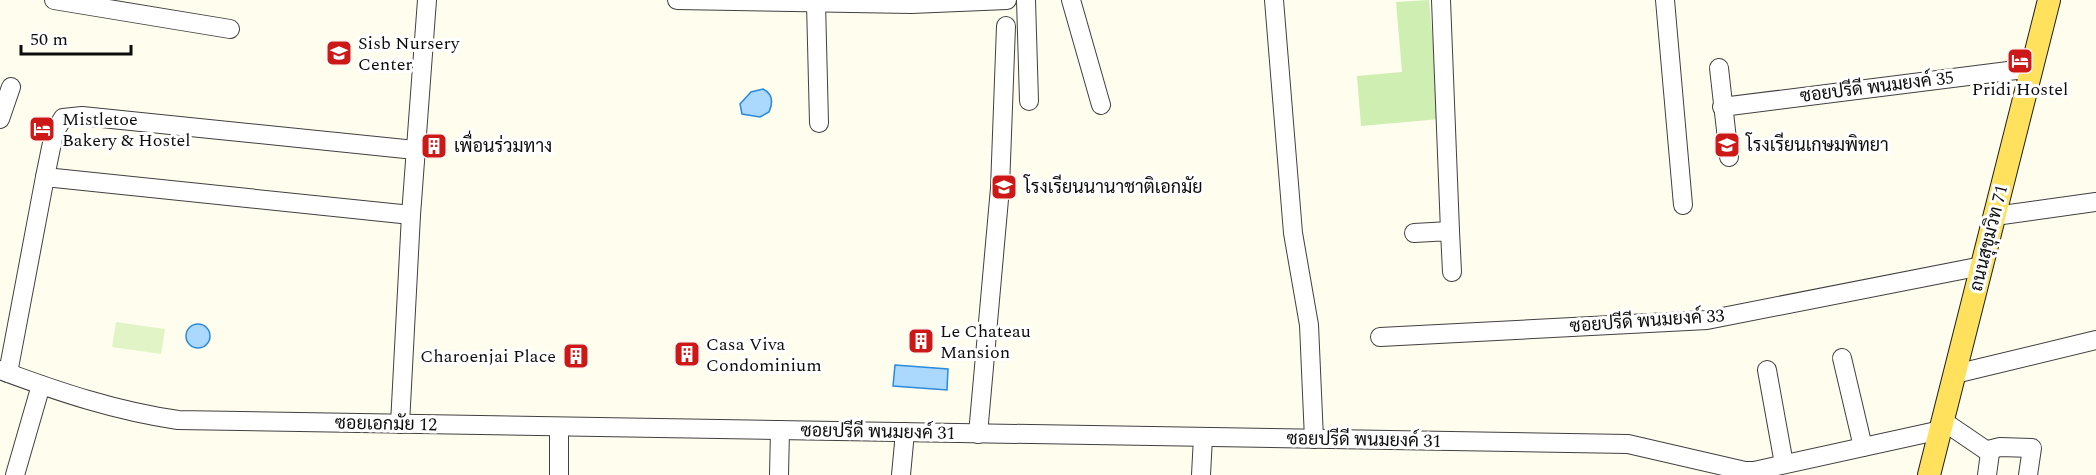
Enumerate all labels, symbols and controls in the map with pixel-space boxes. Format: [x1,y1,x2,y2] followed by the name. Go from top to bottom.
[21,18,130,56] scale bar
[30,26,68,53] text: 50 m
[358,30,461,78] place label: Sisb Nursery Center
[324,38,354,68] school or university icon: Sisb Nursery Center
[2005,46,2035,76] hotel icon: Pridi Hostel
[1798,64,1956,110] street label: ซอยปรีดี พนมยงค์ 35
[1972,76,2068,103] place label: Pridi Hostel
[62,106,191,154] place label: Mistletoe Bakery & Hostel
[27,114,57,144] hotel icon: Mistletoe Bakery & Hostel
[454,130,552,160] place label: เพื่อนร่วมทาง
[1712,130,1742,160] school or university icon: โรงเรียนเกษมพิทยา
[419,131,449,161] building icon: เพื่อนร่วมทาง
[1745,132,1889,159] place label: โรงเรียนเกษมพิทยา
[989,172,1019,202] school or university icon: โรงเรียนนานาชาติเอกมัย
[1023,174,1203,201] place label: โรงเรียนนานาชาติเอกมัย
[1963,182,2015,294] street label: ถนนสุขุมวิท 71
[1569,302,1725,340] street label: ซอยปรีดี พนมยงค์ 33
[940,318,1031,366] place label: Le Chateau Mansion
[906,326,936,356] building icon: Le Chateau Mansion
[706,331,822,379] place label: Casa Viva Condominium
[672,339,702,369] building icon: Casa Viva Condominium
[561,341,591,371] building icon: Charoenjai Place
[420,343,556,370] place label: Charoenjai Place
[335,410,437,438] street label: ซอยเอกมัย 12
[800,417,956,447] street label: ซอยปรีดี พนมยงค์ 31
[1286,425,1442,455] street label: ซอยปรีดี พนมยงค์ 31

